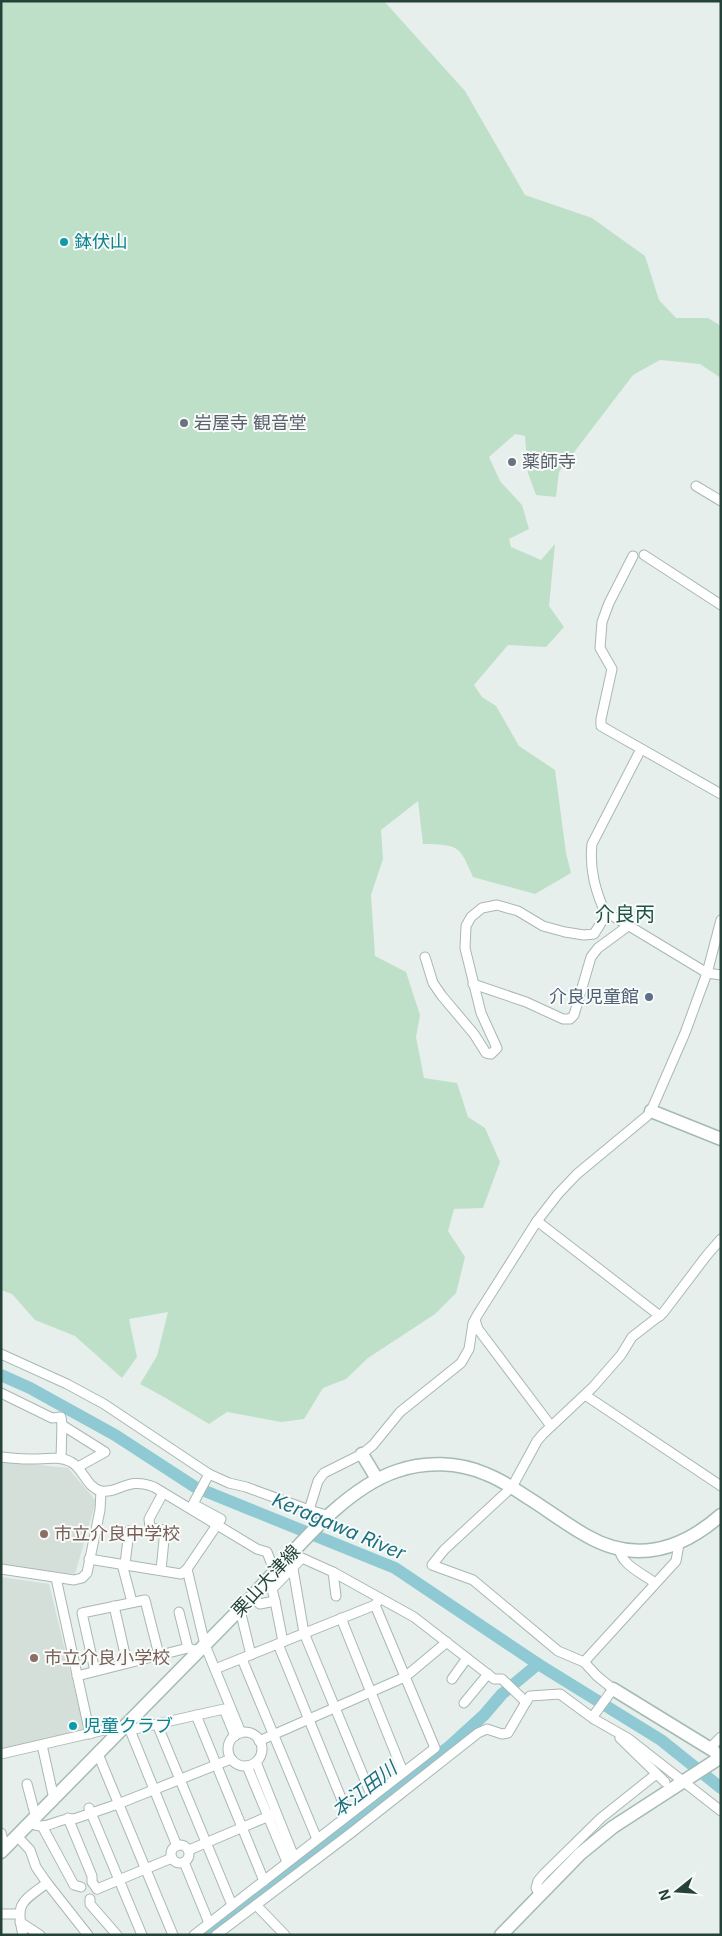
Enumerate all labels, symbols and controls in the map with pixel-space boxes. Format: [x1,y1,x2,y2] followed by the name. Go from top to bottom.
[74,231,128,252] place label: 鉢伏山
[58,236,70,248] marker: 鉢伏山
[194,412,307,433] place label: 岩屋寺 観音堂
[178,417,190,429] marker: 岩屋寺 観音堂
[522,451,576,472] place label: 薬師寺
[506,456,518,468] marker: 薬師寺
[595,902,655,926] district label: 介良丙
[549,986,639,1007] place label: 介良児童館
[643,991,655,1003] marker: 介良児童館
[269,1488,410,1565] water label: Keragawa River
[54,1523,180,1544] place label: 市立介良中学校
[38,1528,50,1540] marker: 市立介良中学校
[227,1541,304,1621] street label: 栗山大津線
[44,1647,170,1668] place label: 市立介良小学校
[28,1652,40,1664] marker: 市立介良小学校
[83,1715,173,1736] place label: 児童クラブ
[67,1720,79,1732] marker: 児童クラブ
[327,1756,403,1822] water label: 本江田川
[652,1866,702,1916] north arrow
[654,1887,674,1903] text: N

